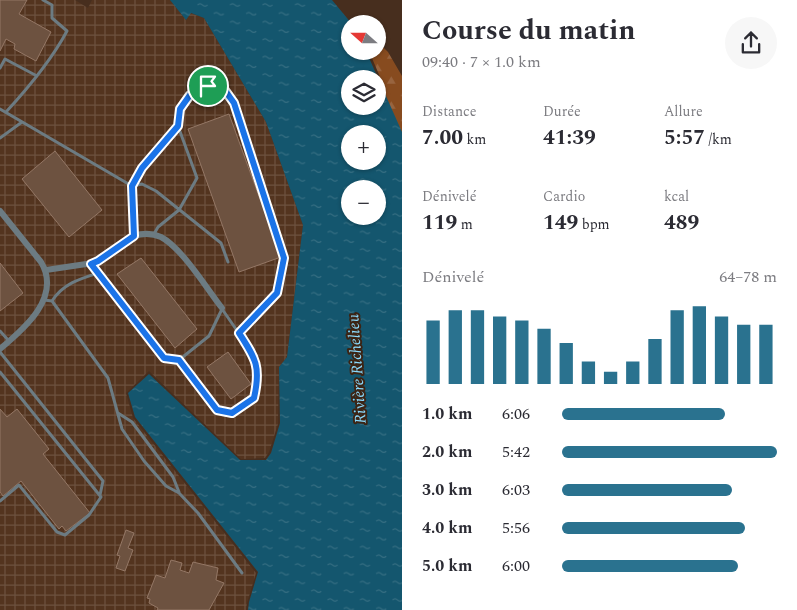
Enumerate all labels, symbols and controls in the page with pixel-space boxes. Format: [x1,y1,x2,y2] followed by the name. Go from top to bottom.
[422,9,636,52] text: Course du matin
[341,15,386,60] north arrow
[341,15,386,225] map controls
[725,17,777,69] button: share
[422,50,541,74] text: 09:40 · 7 × 1.0 km
[187,65,229,107] pin
[341,70,386,115] button: layers
[194,72,222,100] icon: arrive
[422,101,477,122] text: Distance
[543,101,581,122] text: Durée
[664,101,703,122] text: Allure
[422,122,463,154] text: 7.00
[543,122,596,154] text: 41:39
[664,122,705,154] text: 5:57
[341,125,386,170] button: +
[463,129,486,150] text: km
[705,129,732,150] text: /km
[341,180,386,225] button: −
[422,186,476,207] text: Dénivelé
[543,186,585,207] text: Cardio
[664,186,689,207] text: kcal
[422,207,457,239] text: 119
[543,207,578,239] text: 149
[664,207,699,239] text: 489
[457,214,473,235] text: m
[578,214,610,235] text: bpm
[422,265,484,289] text: Dénivelé
[719,265,777,289] text: 64–78 m
[341,313,373,425] water label: Rivière Richelieu
[422,402,472,426] text: 1.0 km
[502,402,530,426] text: 6:06
[422,440,472,464] text: 2.0 km
[502,440,530,464] text: 5:42
[422,478,472,502] text: 3.0 km
[502,478,530,502] text: 6:03
[422,516,472,540] text: 4.0 km
[502,516,530,540] text: 5:56
[422,554,472,578] text: 5.0 km
[502,554,530,578] text: 6:00

